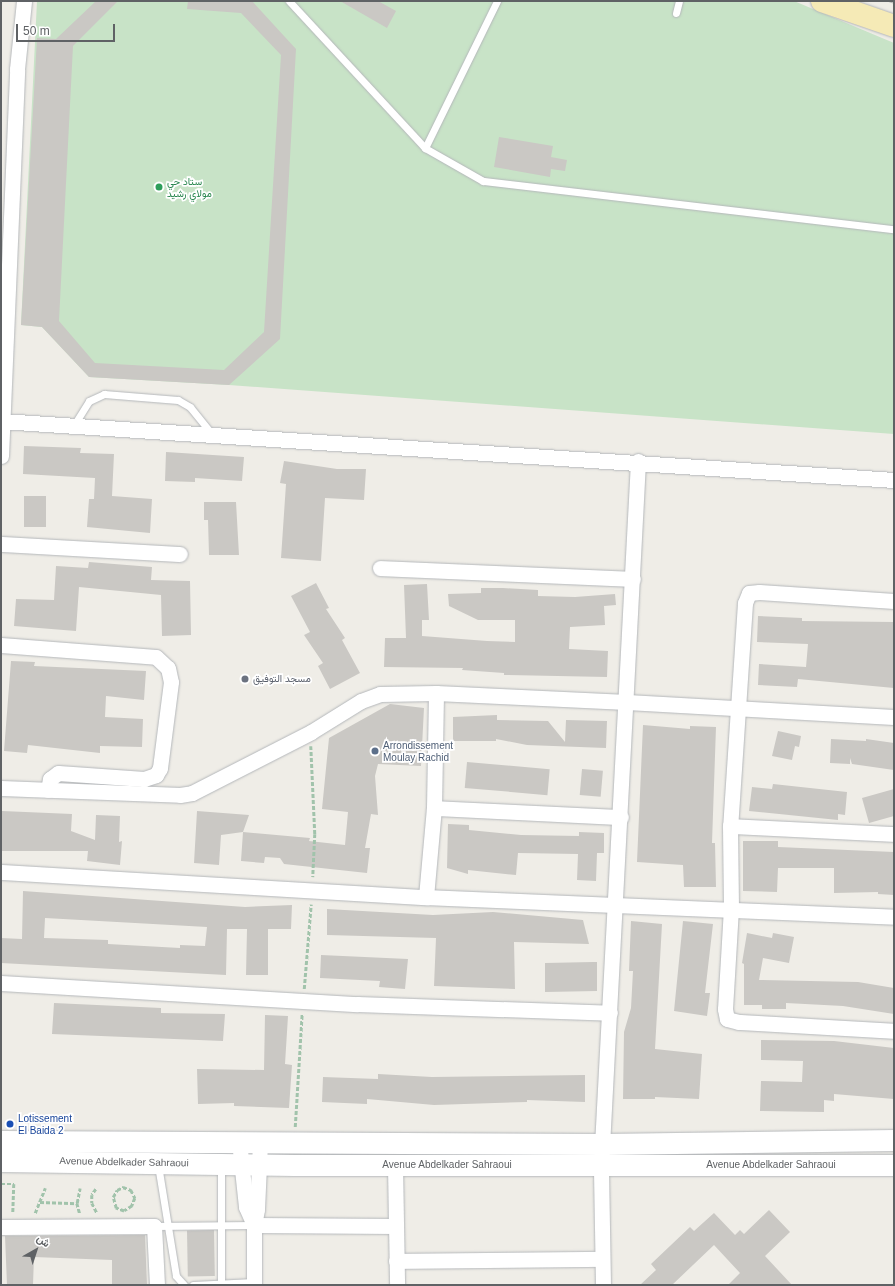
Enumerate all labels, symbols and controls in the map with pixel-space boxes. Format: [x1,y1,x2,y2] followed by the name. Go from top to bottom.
[18,16,117,42] scale bar
[23,24,50,38] text: 50 m
[167,175,212,198] place label: ستاد حي مولاي رشيد
[154,182,164,192] marker: ستاد حي مولاي رشيد
[253,673,311,685] place label: مسجد التوفيق
[240,674,250,684] marker: مسجد التوفيق
[383,739,453,762] place label: Arrondissement Moulay Rachid
[370,746,380,756] marker: Arrondissement Moulay Rachid
[18,1112,72,1136] place label: Lotissement El Baida 2
[5,1119,15,1129] marker: Lotissement El Baida 2
[59,1155,189,1169] street label: Avenue Abdelkader Sahraoui
[382,1159,512,1171] street label: Avenue Abdelkader Sahraoui
[706,1159,836,1171] street label: Avenue Abdelkader Sahraoui
[16,1230,56,1270] north arrow
[35,1232,52,1249] text: ش

